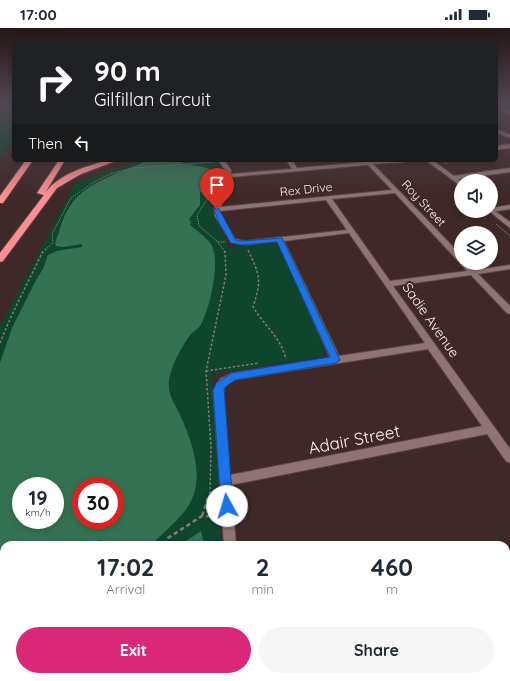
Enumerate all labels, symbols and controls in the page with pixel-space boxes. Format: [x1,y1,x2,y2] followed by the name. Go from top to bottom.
[20,5,57,24] text: 17:00
[94,53,161,88] text: 90 m
[28,56,80,108] icon: right
[94,88,211,111] text: Gilfillan Circuit
[71,132,93,154] icon: left
[28,134,63,153] text: Then
[200,168,234,209] pin
[206,174,228,196] icon: arrive
[454,174,498,270] map controls
[454,174,498,218] button: sound
[399,177,449,229] street label: Roy Street
[279,179,333,199] street label: Rex Drive
[454,226,498,270] button: layers
[399,279,463,361] street label: Sadie Avenue
[306,420,402,458] street label: Adair Street
[72,477,124,529] speed limit sign: 30
[28,485,48,510] text: 19
[206,485,248,527] position arrow
[25,506,51,519] text: km/h
[97,552,155,582] text: 17:02
[256,552,270,582] text: 2
[371,552,413,582] text: 460
[106,581,145,597] text: Arrival
[252,581,274,597] text: min
[386,581,398,597] text: m
[16,627,251,673] button: Exit
[259,627,494,673] button: Share

